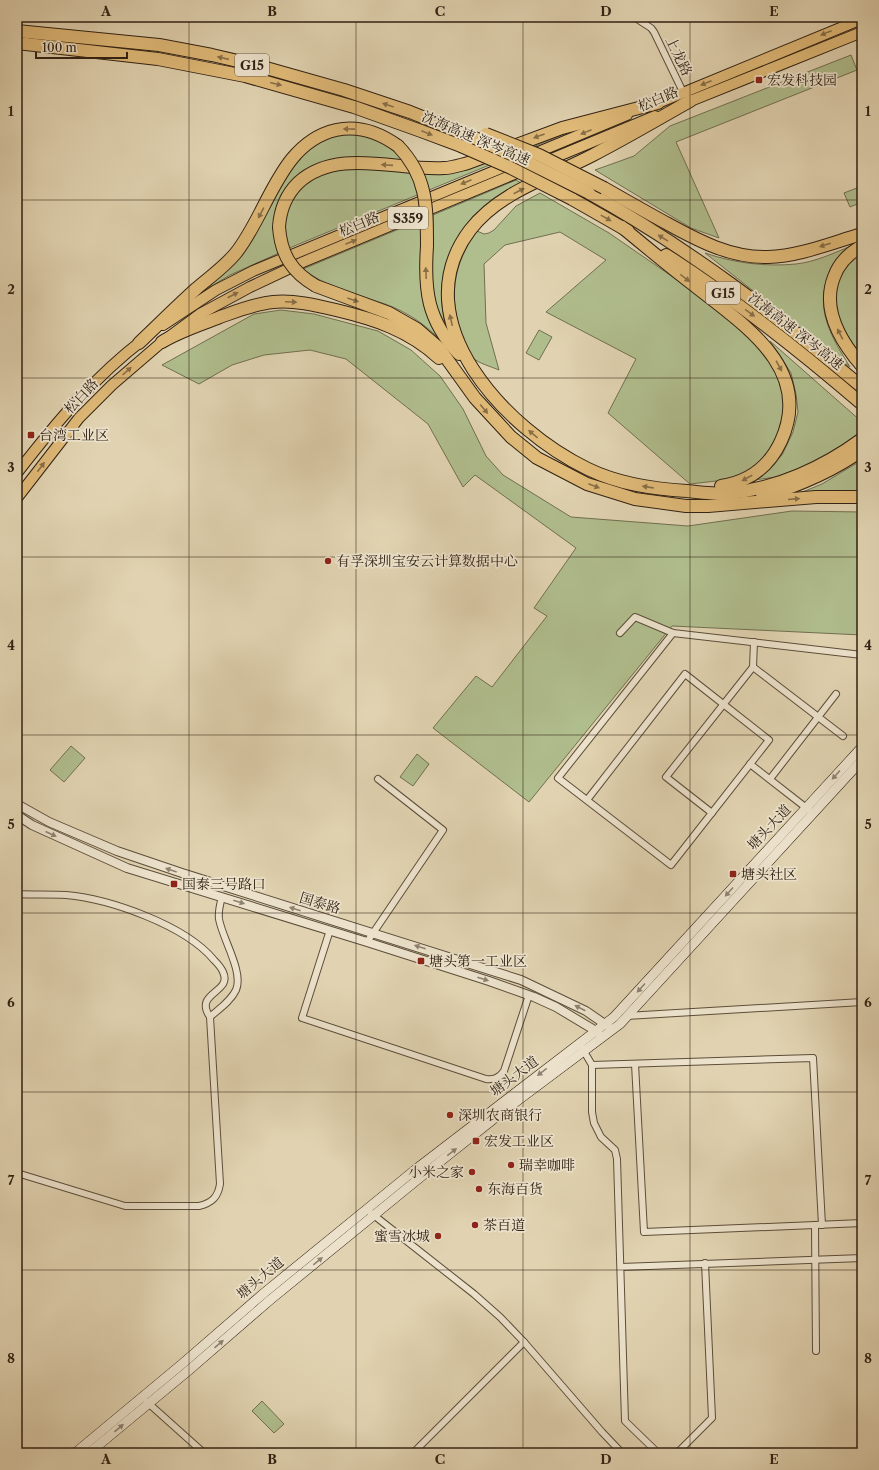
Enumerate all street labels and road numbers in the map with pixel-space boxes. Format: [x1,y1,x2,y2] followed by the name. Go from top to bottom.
[662,33,696,79] street label: 上龙路
[235,54,269,76] road number: G15
[635,83,681,115] street label: 松白路
[419,107,533,169] street label: 沈海高速 深岑高速
[388,207,428,229] road number: S359
[336,208,382,240] street label: 松白路
[706,282,740,304] road number: G15
[745,288,847,374] street label: 沈海高速 深岑高速
[60,375,102,417] street label: 松白路
[743,800,795,854] street label: 塘头大道
[297,888,343,918] street label: 国泰路
[486,1052,542,1100] street label: 塘头大道
[233,1253,287,1303] street label: 塘头大道

